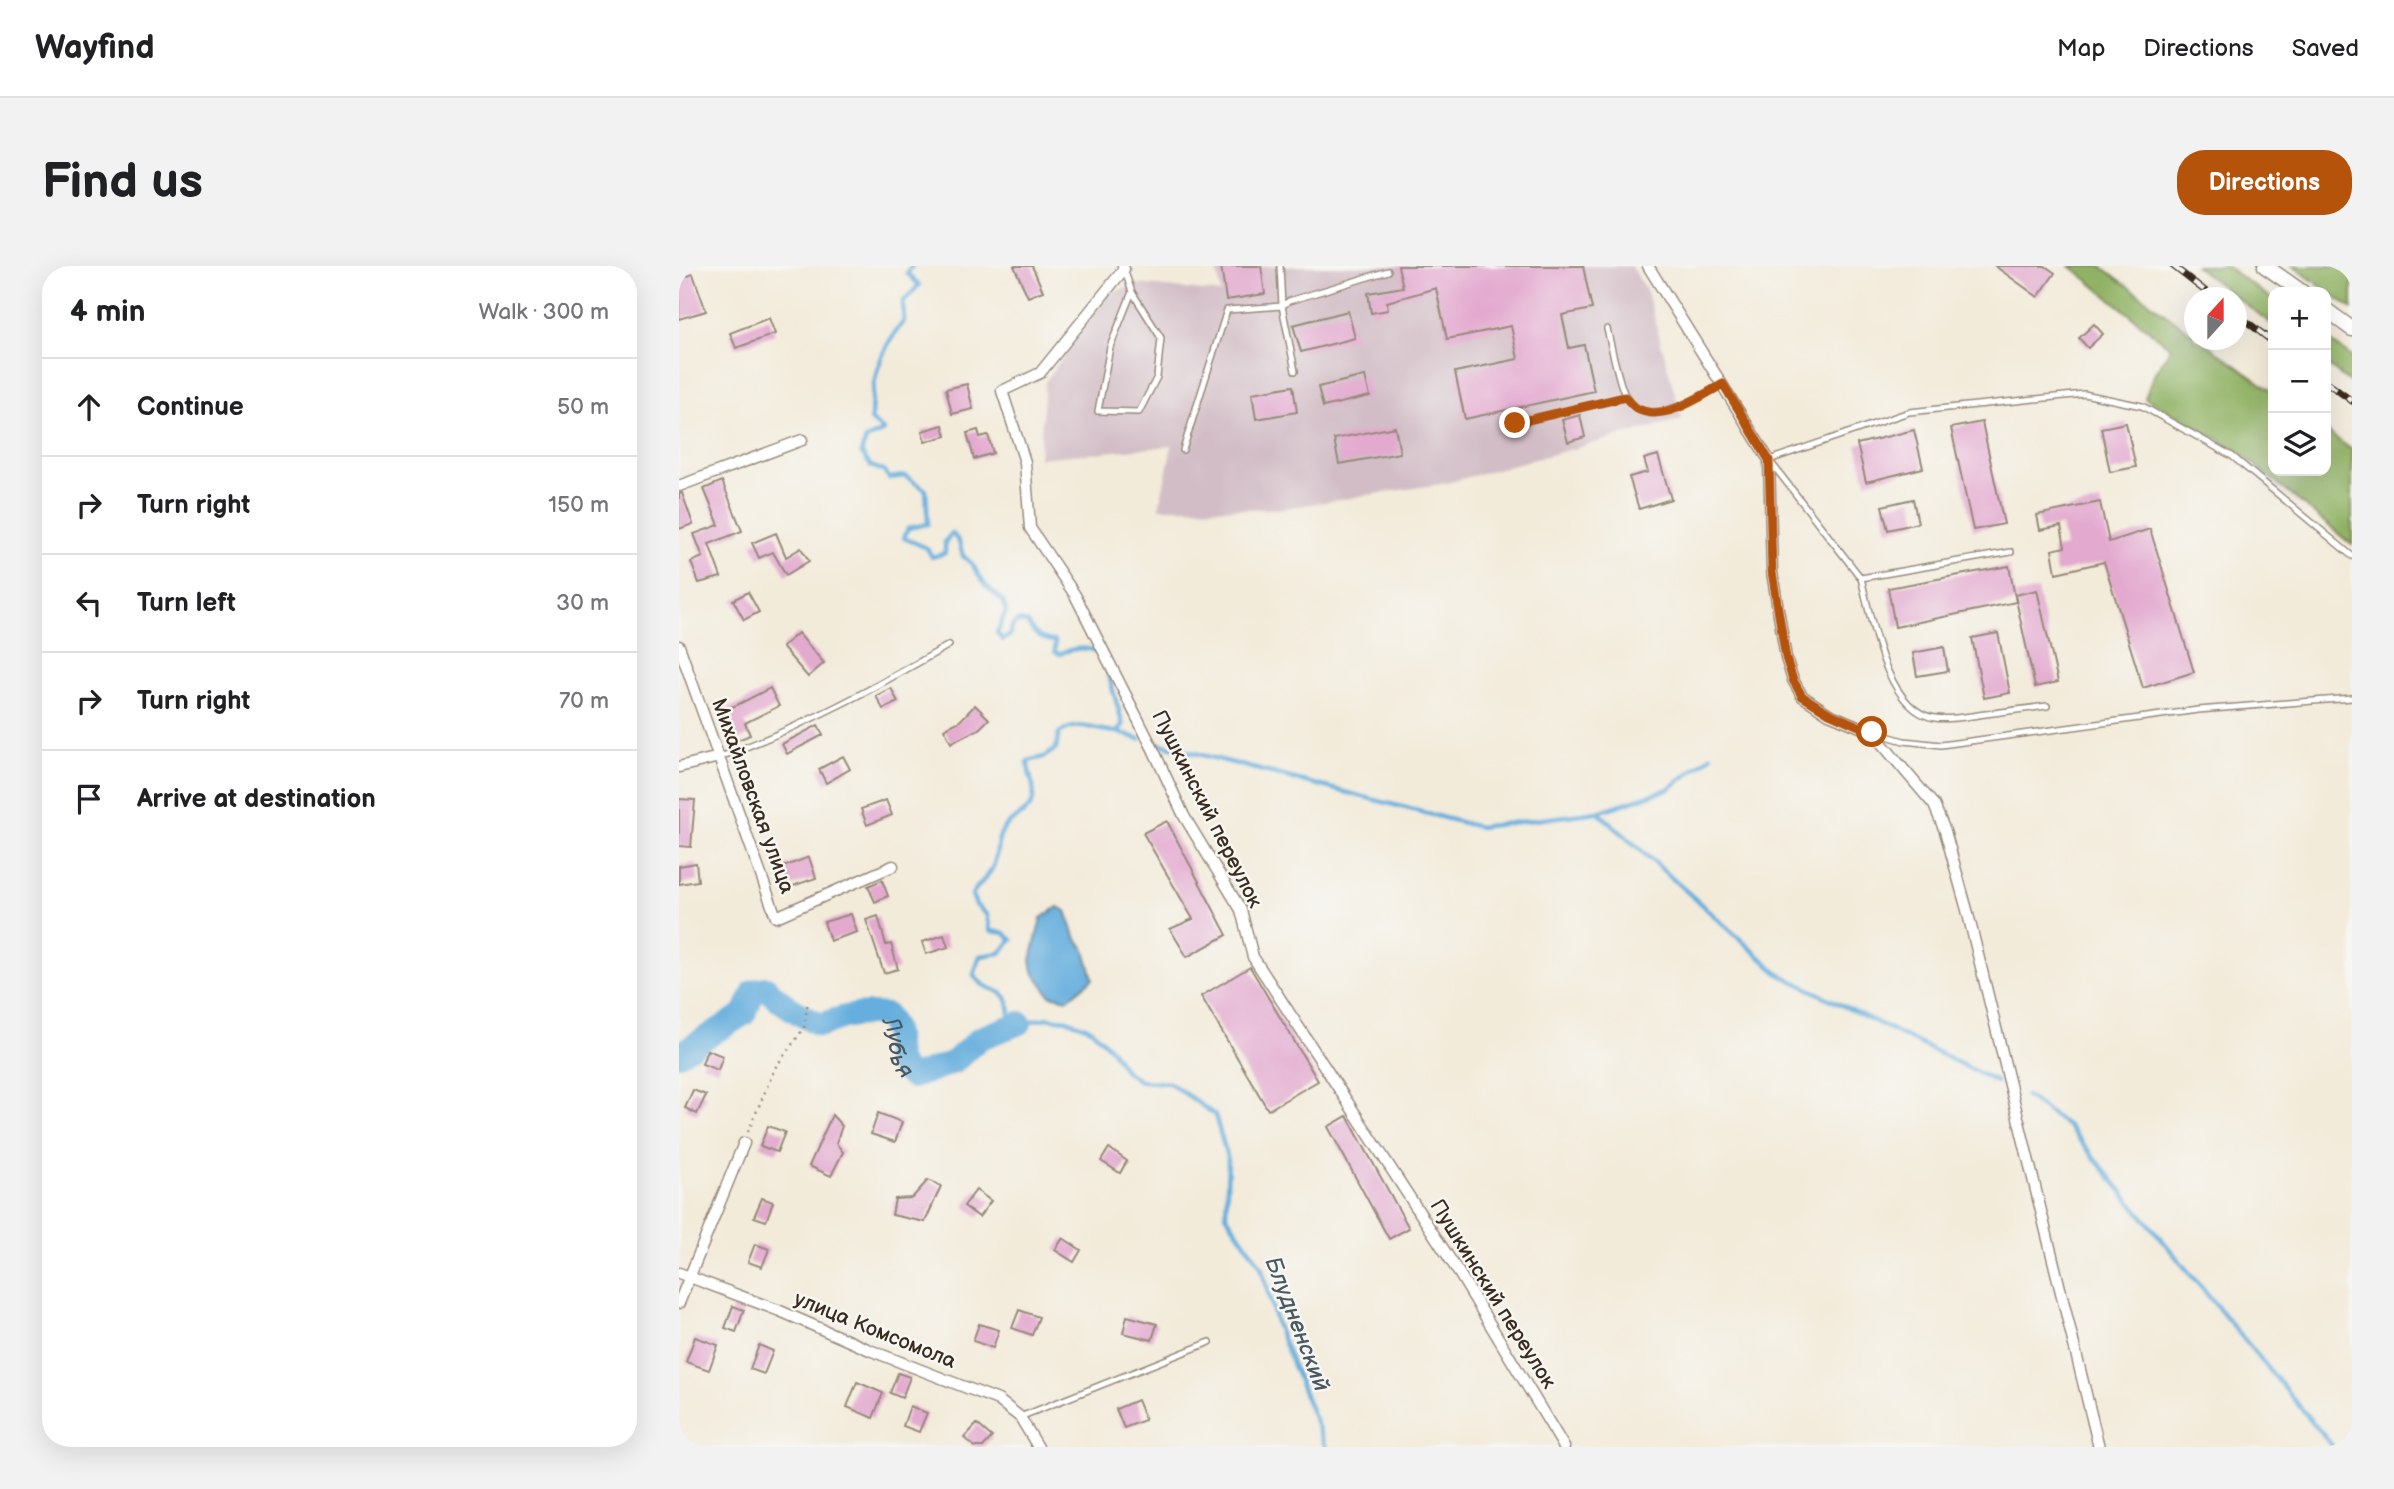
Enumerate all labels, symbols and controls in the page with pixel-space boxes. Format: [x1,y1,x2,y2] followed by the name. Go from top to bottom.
[35,28,154,68] text: Wayfind
[2057,34,2105,63] text: Map
[2143,34,2254,63] text: Directions
[2292,34,2359,63] text: Saved
[2177,150,2352,215] button: Directions
[42,153,203,212] text: Find us
[2184,287,2247,350] north arrow
[2268,287,2331,476] map controls
[2268,287,2331,350] button: +
[70,294,145,330] text: 4 min
[478,298,609,326] text: Walk · 300 m
[2268,350,2331,413] button: −
[70,388,108,426] icon: ahead
[137,392,244,423] text: Continue
[557,393,609,421] text: 50 m
[1499,407,1530,438] route end
[2268,413,2331,476] button: layers
[70,486,108,524] icon: right
[137,490,250,521] text: Turn right
[548,491,609,519] text: 150 m
[70,584,108,622] icon: left
[137,588,236,619] text: Turn left
[556,589,609,617] text: 30 m
[70,682,108,720] icon: right
[137,686,250,717] text: Turn right
[559,687,609,715] text: 70 m
[706,695,800,898] street label: Михайловская улица
[1146,706,1268,912] street label: Пушкинский переулок
[1856,716,1887,747] route start
[70,780,108,818] icon: arrive
[137,784,376,815] text: Arrive at destination
[875,1010,919,1085] water label: Лубья
[1425,1195,1561,1393] street label: Пушкинский переулок
[1258,1253,1336,1395] water label: Блудненский
[790,1286,960,1374] street label: улица Комсомола

